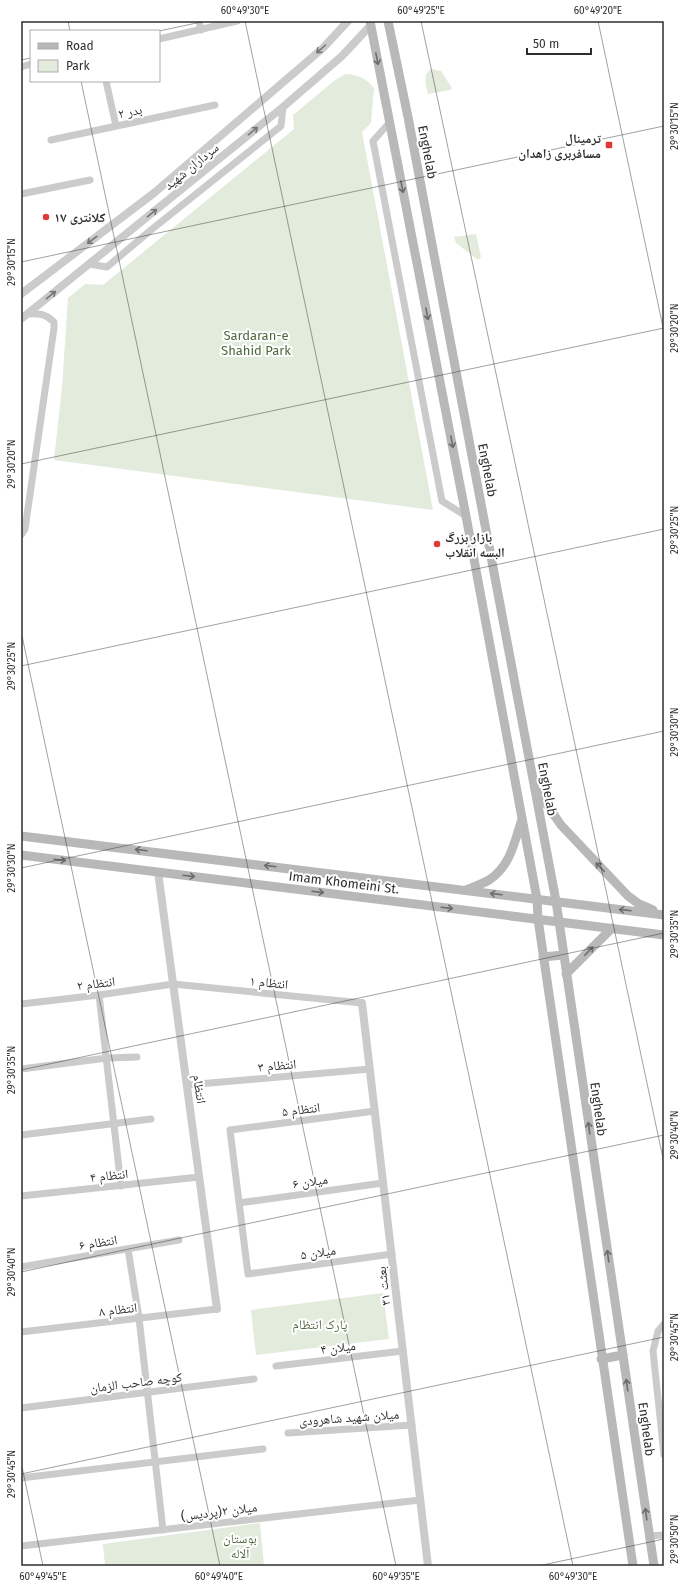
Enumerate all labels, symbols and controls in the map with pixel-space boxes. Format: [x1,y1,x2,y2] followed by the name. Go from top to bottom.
[221,5,269,17] text: 60°49'30"E
[397,5,445,17] text: 60°49'25"E
[574,5,622,17] text: 60°49'20"E
[30,30,160,82] legend
[527,30,591,56] scale bar
[533,37,559,51] text: 50 m
[66,39,94,53] text: Road
[316,45,326,54] one-way arrow
[374,52,382,65] one-way arrow
[66,59,90,73] text: Park
[117,102,144,122] street label: بدر ۲
[669,102,681,150] text: 29°30'15"N
[415,124,440,180] street label: Enghelab
[248,127,259,135] one-way arrow
[518,131,602,161] place label: ترمینال مسافربری زاهدان
[161,140,222,194] street label: سرداران شهید
[604,140,614,150] marker: ترمینال مسافربری زاهدان
[399,180,407,193] one-way arrow
[147,208,158,217] one-way arrow
[54,210,106,225] place label: کلانتری ۱۷
[41,212,51,222] marker: کلانتری ۱۷
[87,236,98,244] one-way arrow
[6,238,18,286] text: 29°30'15"N
[46,290,57,299] one-way arrow
[669,303,681,353] text: 29°30'20"N
[423,308,431,321] one-way arrow
[221,328,291,358] park label: Sardaran-e Shahid Park
[448,435,456,448] one-way arrow
[6,439,18,489] text: 29°30'20"N
[475,442,500,498] street label: Enghelab
[669,506,681,554] text: 29°30'25"N
[445,530,505,560] place label: بازار بزرگ البسه انقلاب
[432,539,442,549] marker: بازار بزرگ البسه انقلاب
[6,642,18,690] text: 29°30'25"N
[669,707,681,757] text: 29°30'30"N
[535,761,560,817] street label: Enghelab
[6,843,18,893] text: 29°30'30"N
[135,847,148,854] one-way arrow
[53,856,66,864] one-way arrow
[264,862,277,870] one-way arrow
[595,862,605,872] one-way arrow
[288,868,400,897] street label: Imam Khomeini St.
[182,872,195,879] one-way arrow
[311,888,324,896] one-way arrow
[490,890,503,898] one-way arrow
[440,904,453,912] one-way arrow
[619,906,632,914] one-way arrow
[669,910,681,958] text: 29°30'35"N
[584,946,594,956] one-way arrow
[249,973,289,993] street label: انتظام ۱
[76,974,116,994] street label: انتظام ۲
[6,1046,18,1094] text: 29°30'35"N
[257,1056,297,1076] street label: انتظام ۳
[189,1074,209,1105] street label: انتظام
[587,1081,610,1137] street label: Enghelab
[281,1100,321,1120] street label: انتظام ۵
[669,1110,681,1160] text: 29°30'40"N
[585,1122,593,1135] one-way arrow
[89,1166,129,1186] street label: انتظام ۴
[291,1172,329,1192] street label: میلان ۶
[78,1232,118,1254] street label: انتظام ۶
[299,1243,337,1263] street label: میلان ۵
[6,1247,18,1297] text: 29°30'40"N
[604,1250,612,1263] one-way arrow
[374,1265,394,1306] street label: بعثت ۳۱
[98,1300,138,1320] street label: انتظام ۸
[669,1313,681,1361] text: 29°30'45"N
[293,1317,348,1333] park label: پارک انتظام
[320,1338,357,1358] street label: میلان ۴
[89,1369,184,1397] street label: کوچه صاحب الزمان
[623,1379,631,1392] one-way arrow
[635,1401,658,1457] street label: Enghelab
[298,1407,400,1429] street label: میلان شهید شاهرودی
[6,1450,18,1498] text: 29°30'45"N
[180,1499,258,1525] street label: میلان ۲(پردیس)
[642,1507,650,1520] one-way arrow
[669,1514,681,1564] text: 29°30'50"N
[223,1531,257,1561] park label: بوستان آلاله
[19,1571,67,1583] text: 60°49'45"E
[195,1571,243,1583] text: 60°49'40"E
[372,1571,420,1583] text: 60°49'35"E
[549,1571,597,1583] text: 60°49'30"E

